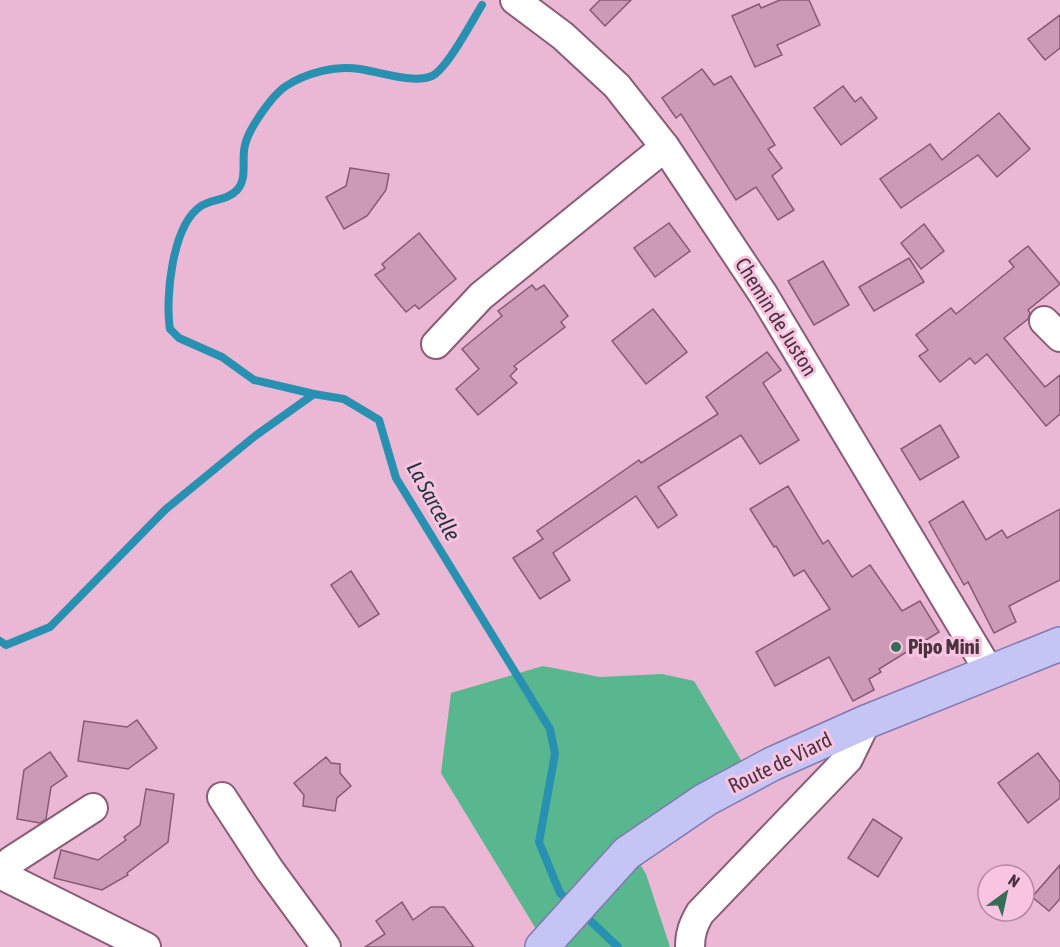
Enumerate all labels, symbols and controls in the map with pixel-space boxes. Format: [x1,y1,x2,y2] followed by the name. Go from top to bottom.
[731,253,823,380] street label: Chemin de Juston
[402,457,466,545] water label: La Sarcelle
[908,634,980,658] place label: Pipo Mini
[889,640,903,654] marker: Pipo Mini
[724,727,835,797] street label: Route de Viard
[976,863,1036,923] north arrow
[1005,870,1023,891] text: N

